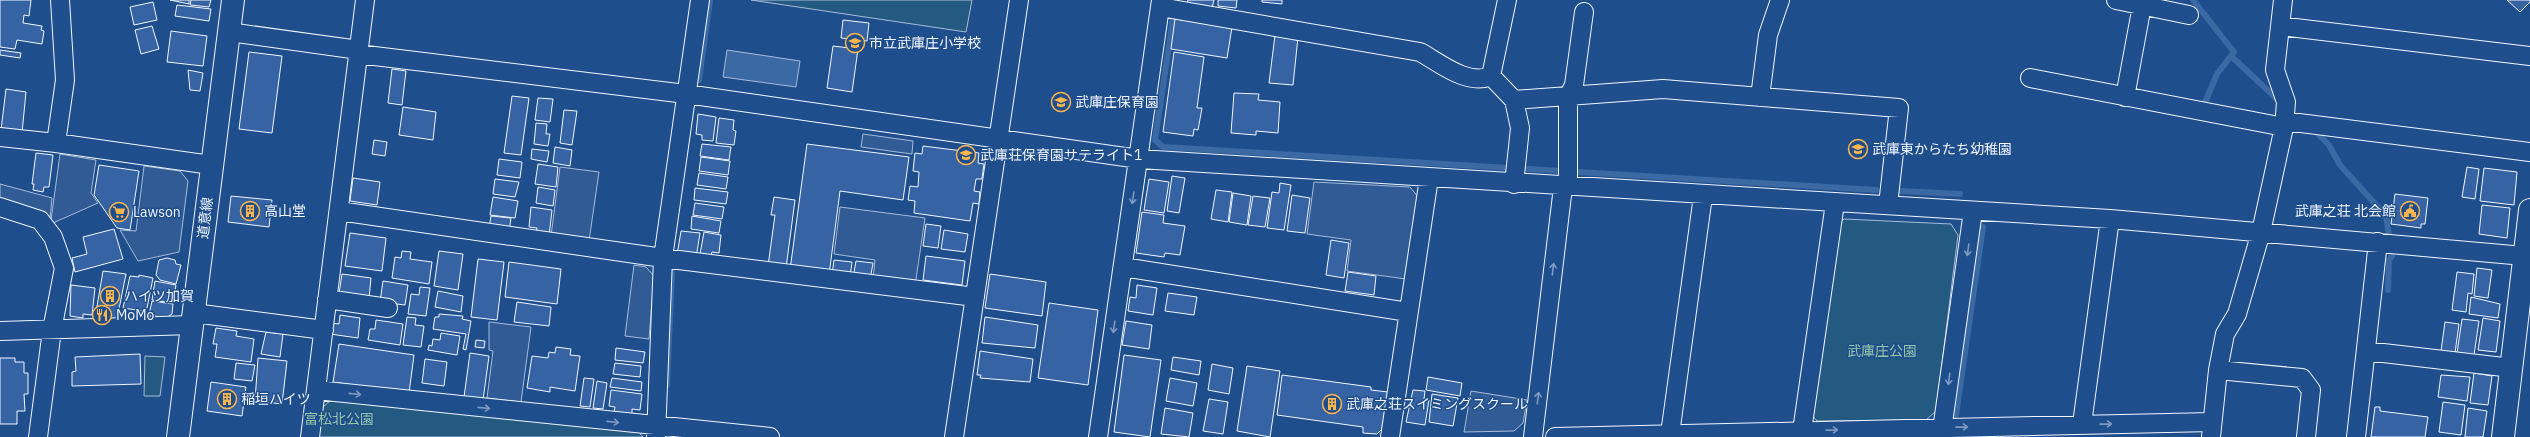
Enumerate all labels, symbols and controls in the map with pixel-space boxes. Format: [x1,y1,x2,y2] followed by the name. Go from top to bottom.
[844,32,866,54] school or university icon: 市立武庫庄小学校
[869,34,981,52] place label: 市立武庫庄小学校
[1050,91,1072,113] school or university icon: 武庫庄保育園
[1075,93,1159,111] place label: 武庫庄保育園
[1847,138,1869,160] school or university icon: 武庫東からたち幼稚園
[1872,140,2012,158] place label: 武庫東からたち幼稚園
[955,144,977,166] school or university icon: 武庫荘保育園サテライト1
[980,146,1142,164] place label: 武庫荘保育園サテライト1
[1129,191,1137,204] one-way arrow
[194,196,216,240] street label: 道意線
[239,200,261,222] building icon: 高山堂
[2399,200,2421,222] public building icon: 武庫之荘 北会館
[108,201,130,223] supermarket icon: Lawson
[264,202,306,220] place label: 高山堂
[2295,202,2396,220] place label: 武庫之荘 北会館
[133,203,181,221] place label: Lawson
[1964,243,1972,256] one-way arrow
[1550,263,1557,276] one-way arrow
[99,285,121,307] building icon: ハイツ加賀
[124,287,194,305] place label: ハイツ加賀
[91,304,113,326] restaurant icon: MoMo
[116,306,155,324] place label: MoMo
[1110,320,1118,333] one-way arrow
[1847,342,1917,360] park label: 武庫庄公園
[1945,372,1953,385] one-way arrow
[216,388,238,410] building icon: 稲垣ハイツ
[241,390,311,408] place label: 稲垣ハイツ
[348,391,361,398] one-way arrow
[1534,392,1542,405] one-way arrow
[1321,393,1343,415] building icon: 武庫之荘スイミングスクール
[1346,395,1528,413] place label: 武庫之荘スイミングスクール
[477,404,490,412] one-way arrow
[304,410,374,428] park label: 富松北公園
[606,418,619,425] one-way arrow
[2099,420,2112,428] one-way arrow
[1955,423,1968,430] one-way arrow
[1825,426,1838,434] one-way arrow

